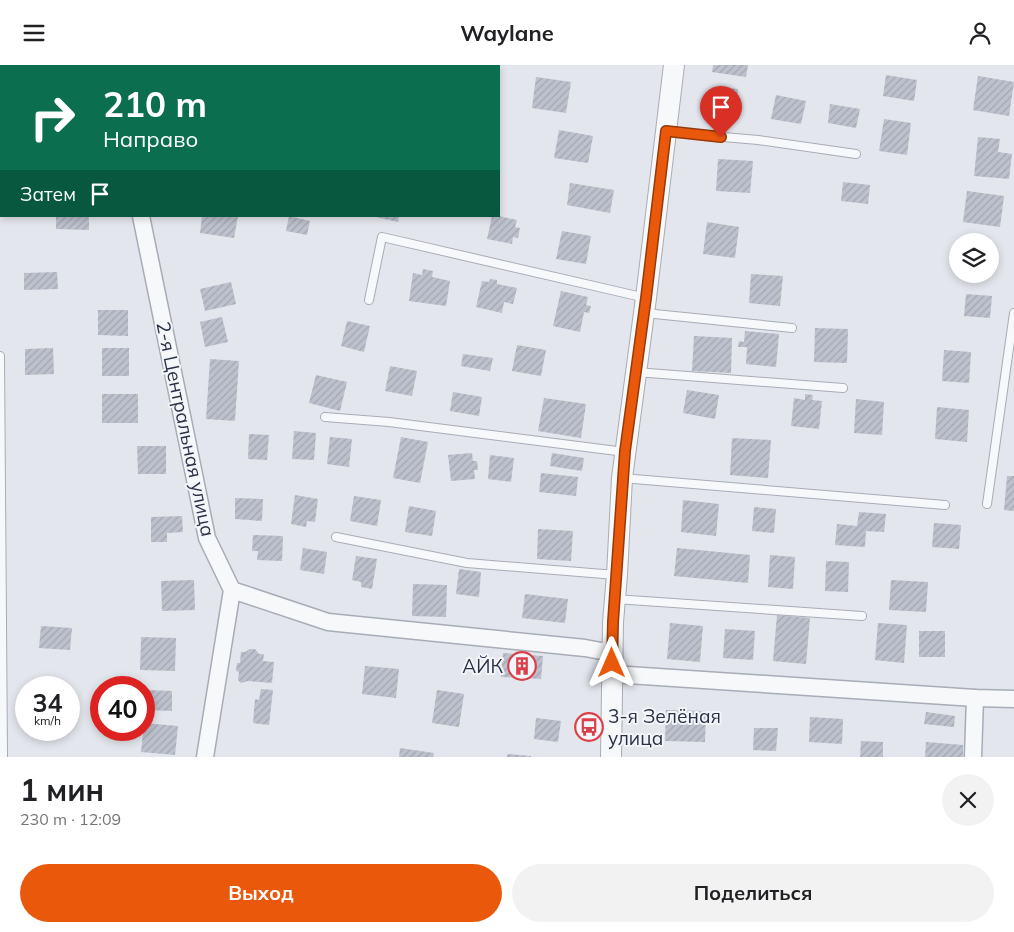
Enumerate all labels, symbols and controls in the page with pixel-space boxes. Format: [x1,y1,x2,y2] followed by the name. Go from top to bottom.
[20,19,48,47] icon: menu
[460,19,554,47] text: Waylane
[966,19,994,47] icon: person
[103,82,207,126] text: 210 m
[20,85,85,150] icon: right
[700,86,742,137] pin
[707,93,735,121] icon: arrive
[103,125,198,153] text: Направо
[86,180,114,208] icon: arrive
[20,182,76,206] text: Затем
[949,233,999,283] map controls
[949,233,999,283] button: layers
[151,319,221,539] street label: 2-я Центральная улица
[585,636,637,688] position arrow
[507,651,537,681] building icon: АЙК
[462,654,504,678] place label: АЙК
[90,676,155,741] speed limit sign: 40
[32,687,63,718] text: 34
[608,704,721,750] place label: 3-я Зелёная улица
[574,712,604,742] bus stop icon: 3-я Зелёная улица
[34,713,61,728] text: km/h
[20,771,104,809] text: 1 мин
[942,774,994,826] button: close
[20,809,121,829] text: 230 m · 12:09
[20,864,502,922] button: Выход
[512,864,994,922] button: Поделиться

